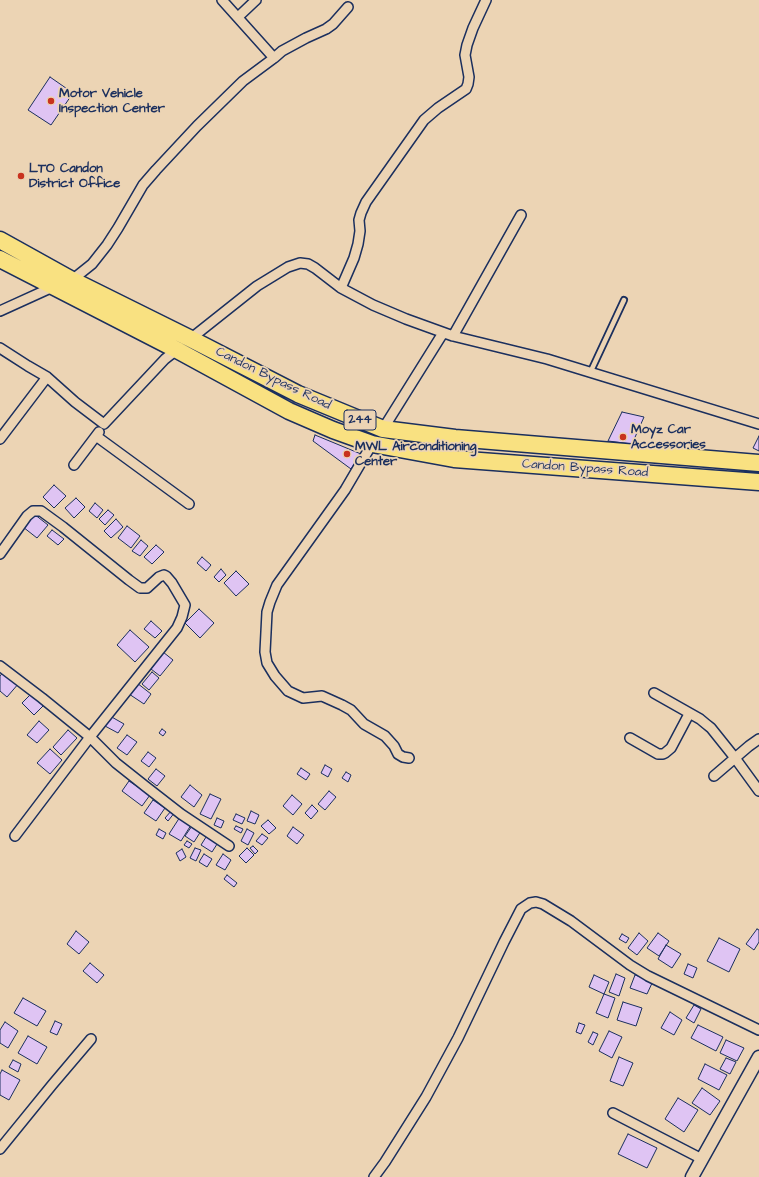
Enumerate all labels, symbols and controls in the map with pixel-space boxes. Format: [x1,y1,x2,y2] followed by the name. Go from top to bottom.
[59,86,165,117] place label: Motor Vehicle Inspection Center
[46,96,56,106] marker: Motor Vehicle Inspection Center
[29,161,120,192] place label: LTO Candon District Office
[16,171,26,181] marker: LTO Candon District Office
[213,344,333,414] street label: Candon Bypass Road
[344,410,376,430] road number: 244
[631,422,706,453] place label: Moyz Car Accessories
[618,432,628,442] marker: Moyz Car Accessories
[355,439,477,470] place label: MWL Airconditioning Center
[342,449,352,459] marker: MWL Airconditioning Center
[521,457,649,481] street label: Candon Bypass Road

